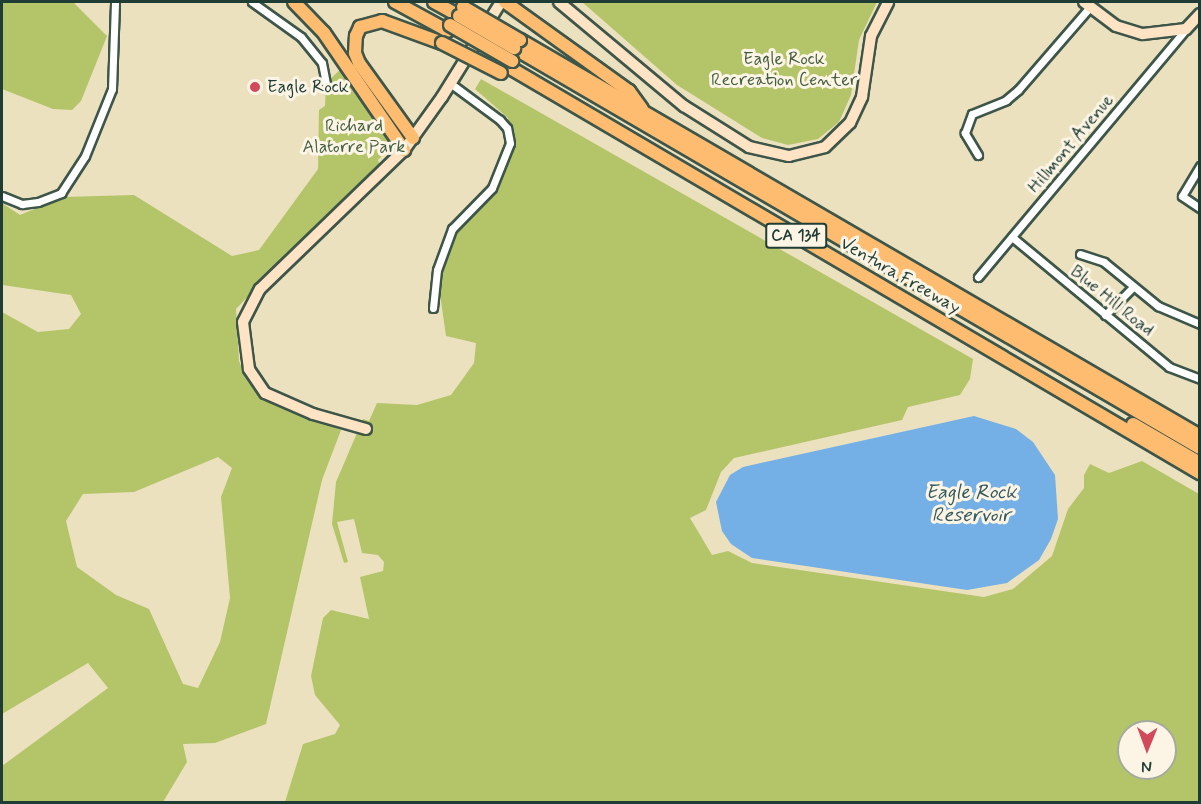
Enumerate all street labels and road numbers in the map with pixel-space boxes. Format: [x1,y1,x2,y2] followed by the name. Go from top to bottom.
[1022,89,1120,199] street label: Hillmont Avenue
[764,223,828,249] road number: CA 134
[836,233,964,319] street label: Ventura Freeway
[1066,261,1158,341] street label: Blue Hill Road

